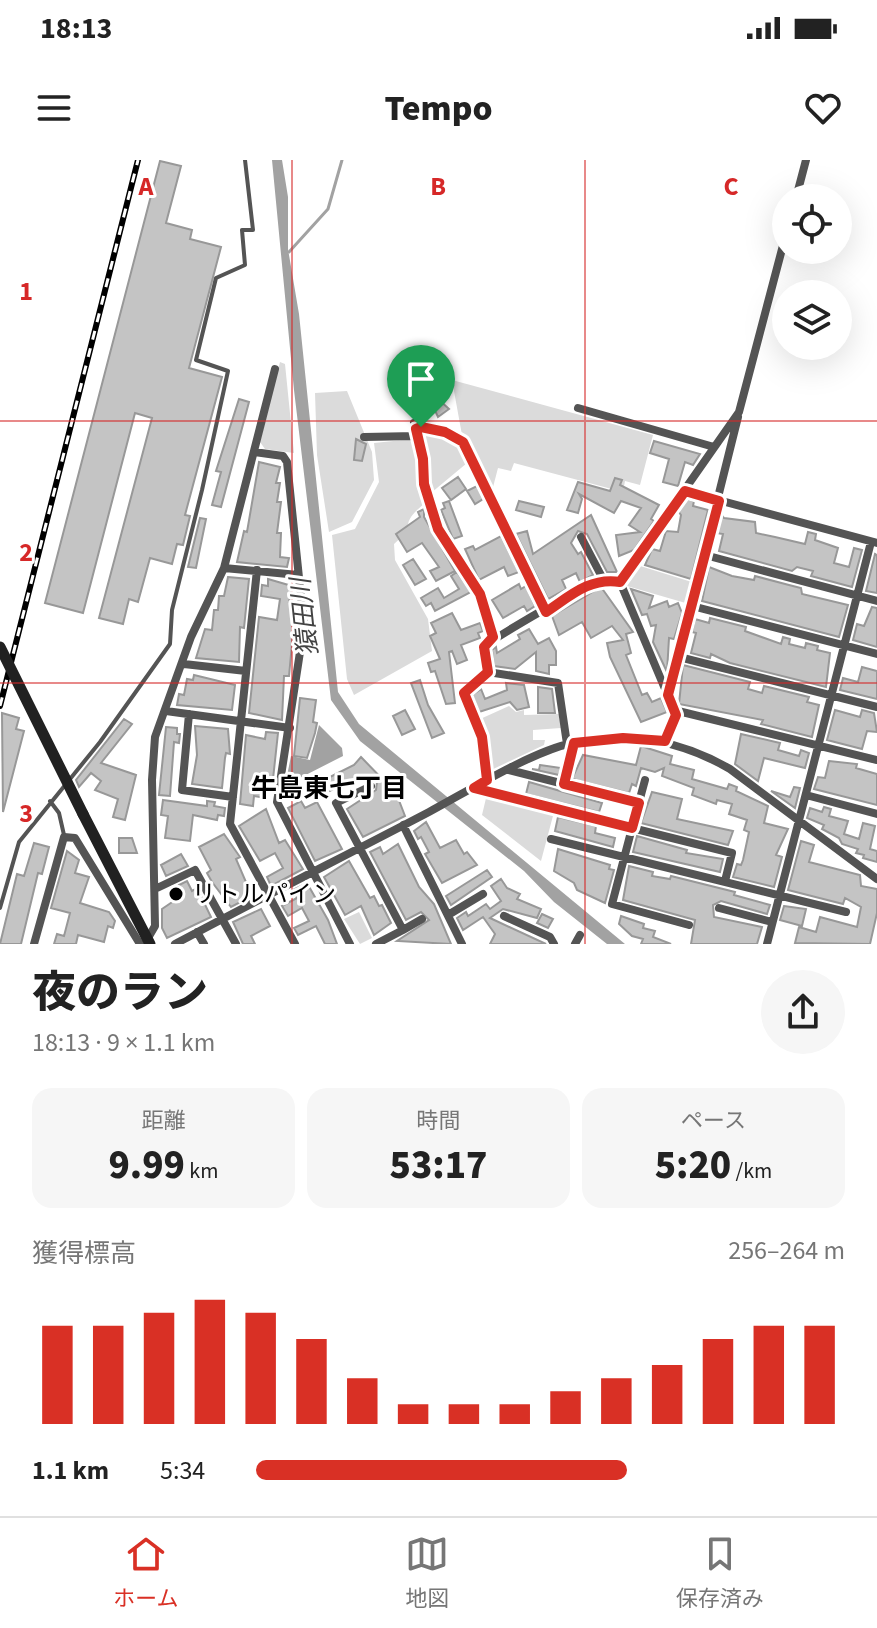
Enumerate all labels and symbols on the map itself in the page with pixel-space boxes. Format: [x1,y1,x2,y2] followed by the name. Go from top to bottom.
[138,168,155,205] text: A
[430,168,446,205] text: B
[723,168,739,205] text: C
[19,273,33,310] text: 1
[387,345,455,427] pin
[19,534,33,571] text: 2
[282,573,327,658] water label: 猿田川
[251,770,407,807] district label: 牛島東七丁目
[19,795,33,832] text: 3
[192,877,336,912] place label: リトルパイン
[167,885,185,903] marker: リトルパイン

